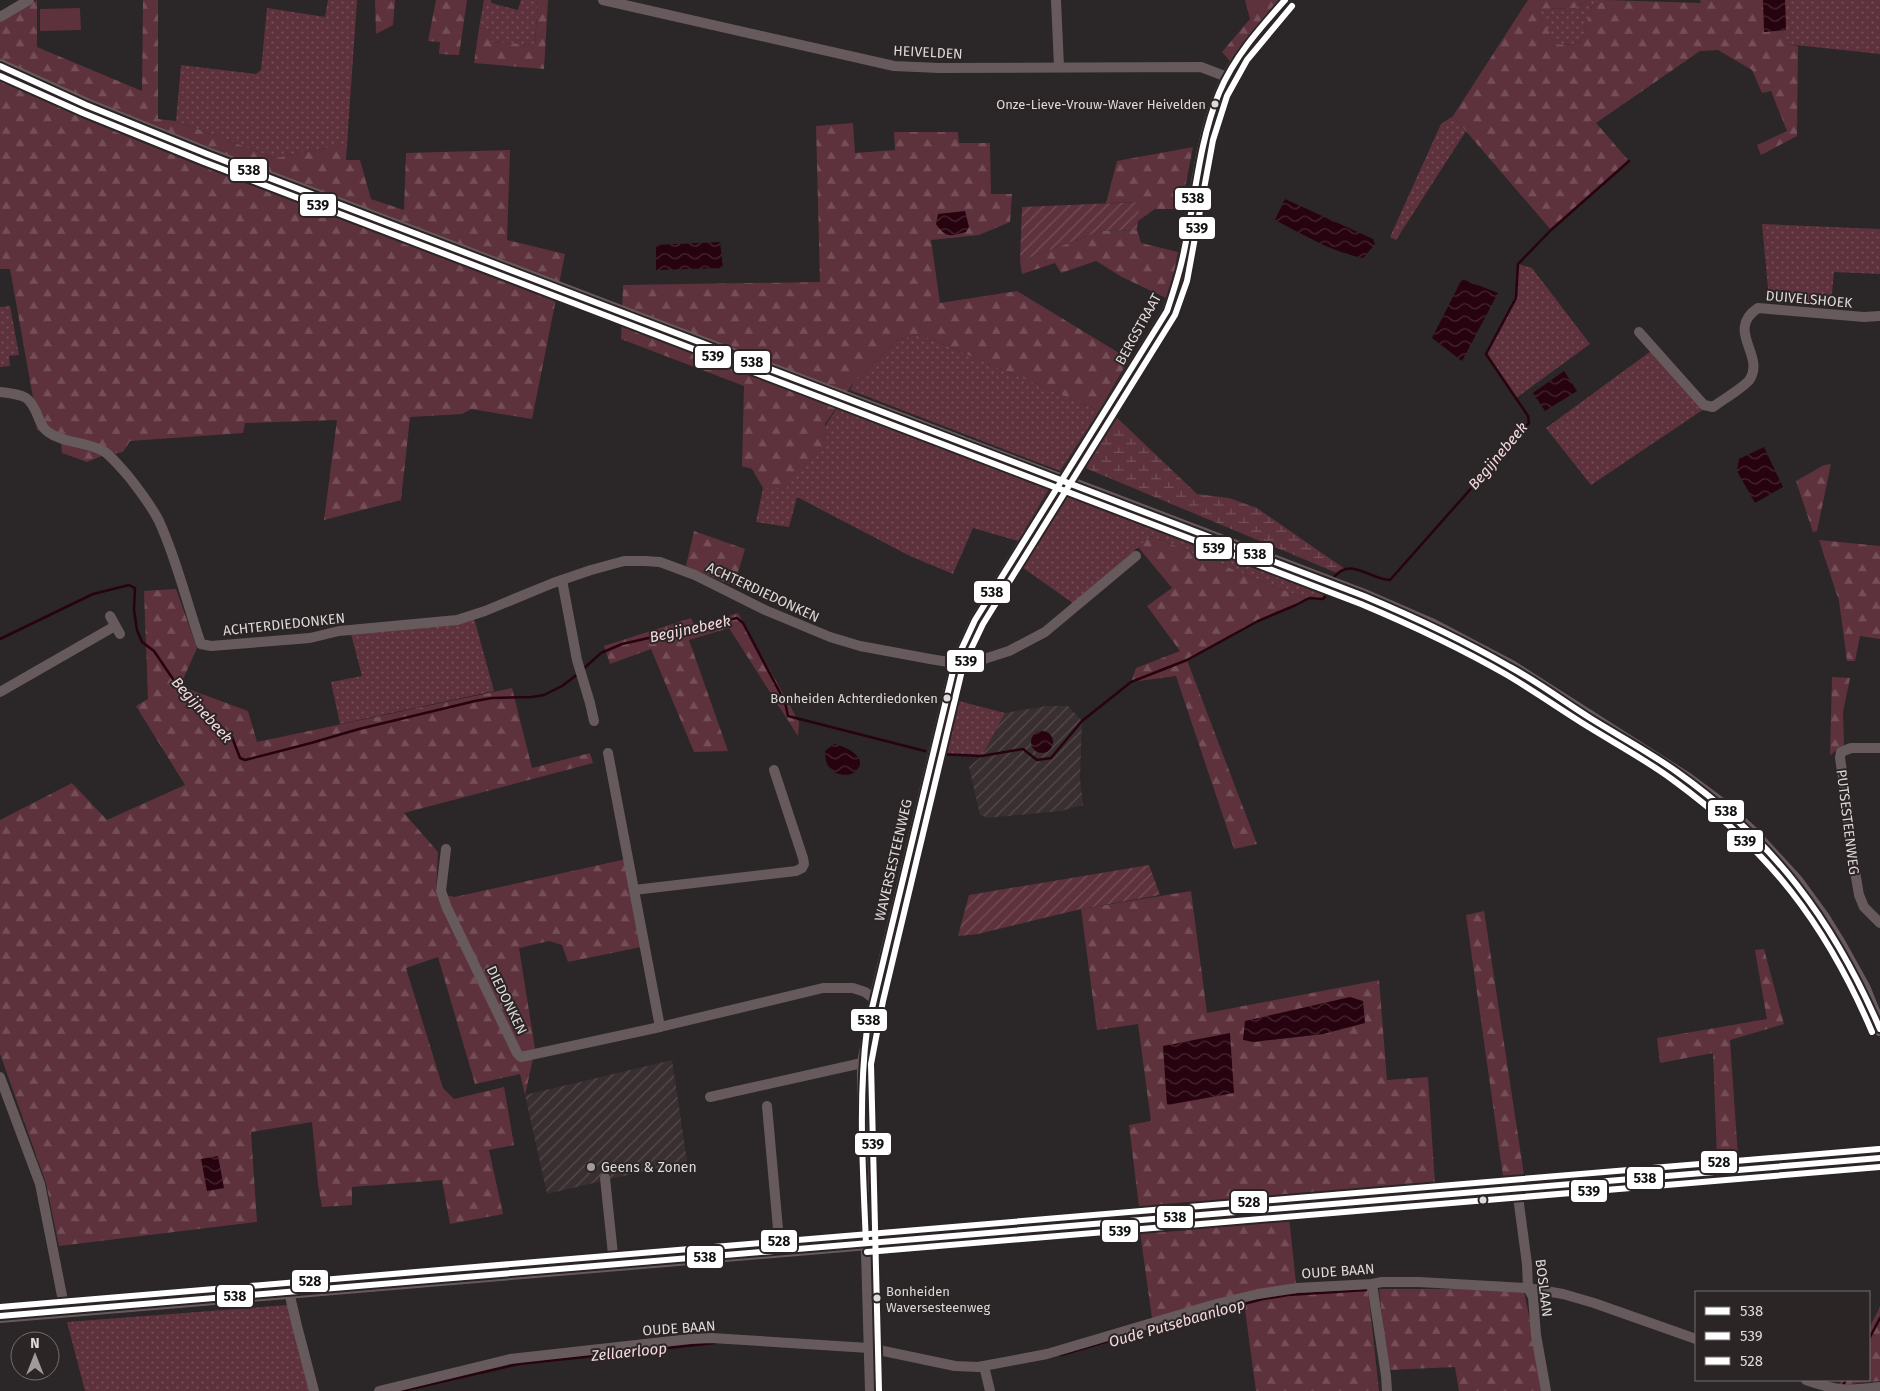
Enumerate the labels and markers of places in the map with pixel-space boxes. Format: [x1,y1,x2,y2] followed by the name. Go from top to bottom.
[996,97,1206,112] place label: Onze-Lieve-Vrouw-Waver Heivelden
[1210,99,1220,109] marker: Onze-Lieve-Vrouw-Waver Heivelden
[770,691,938,706] place label: Bonheiden Achterdiedonken
[942,693,952,703] marker: Bonheiden Achterdiedonken
[601,1159,697,1176] place label: Geens & Zonen
[585,1161,597,1173] marker: Geens & Zonen
[1478,1195,1488,1205] unlabelled marker
[886,1284,990,1315] place label: Bonheiden Waversesteenweg
[872,1293,882,1303] marker: Bonheiden Waversesteenweg

